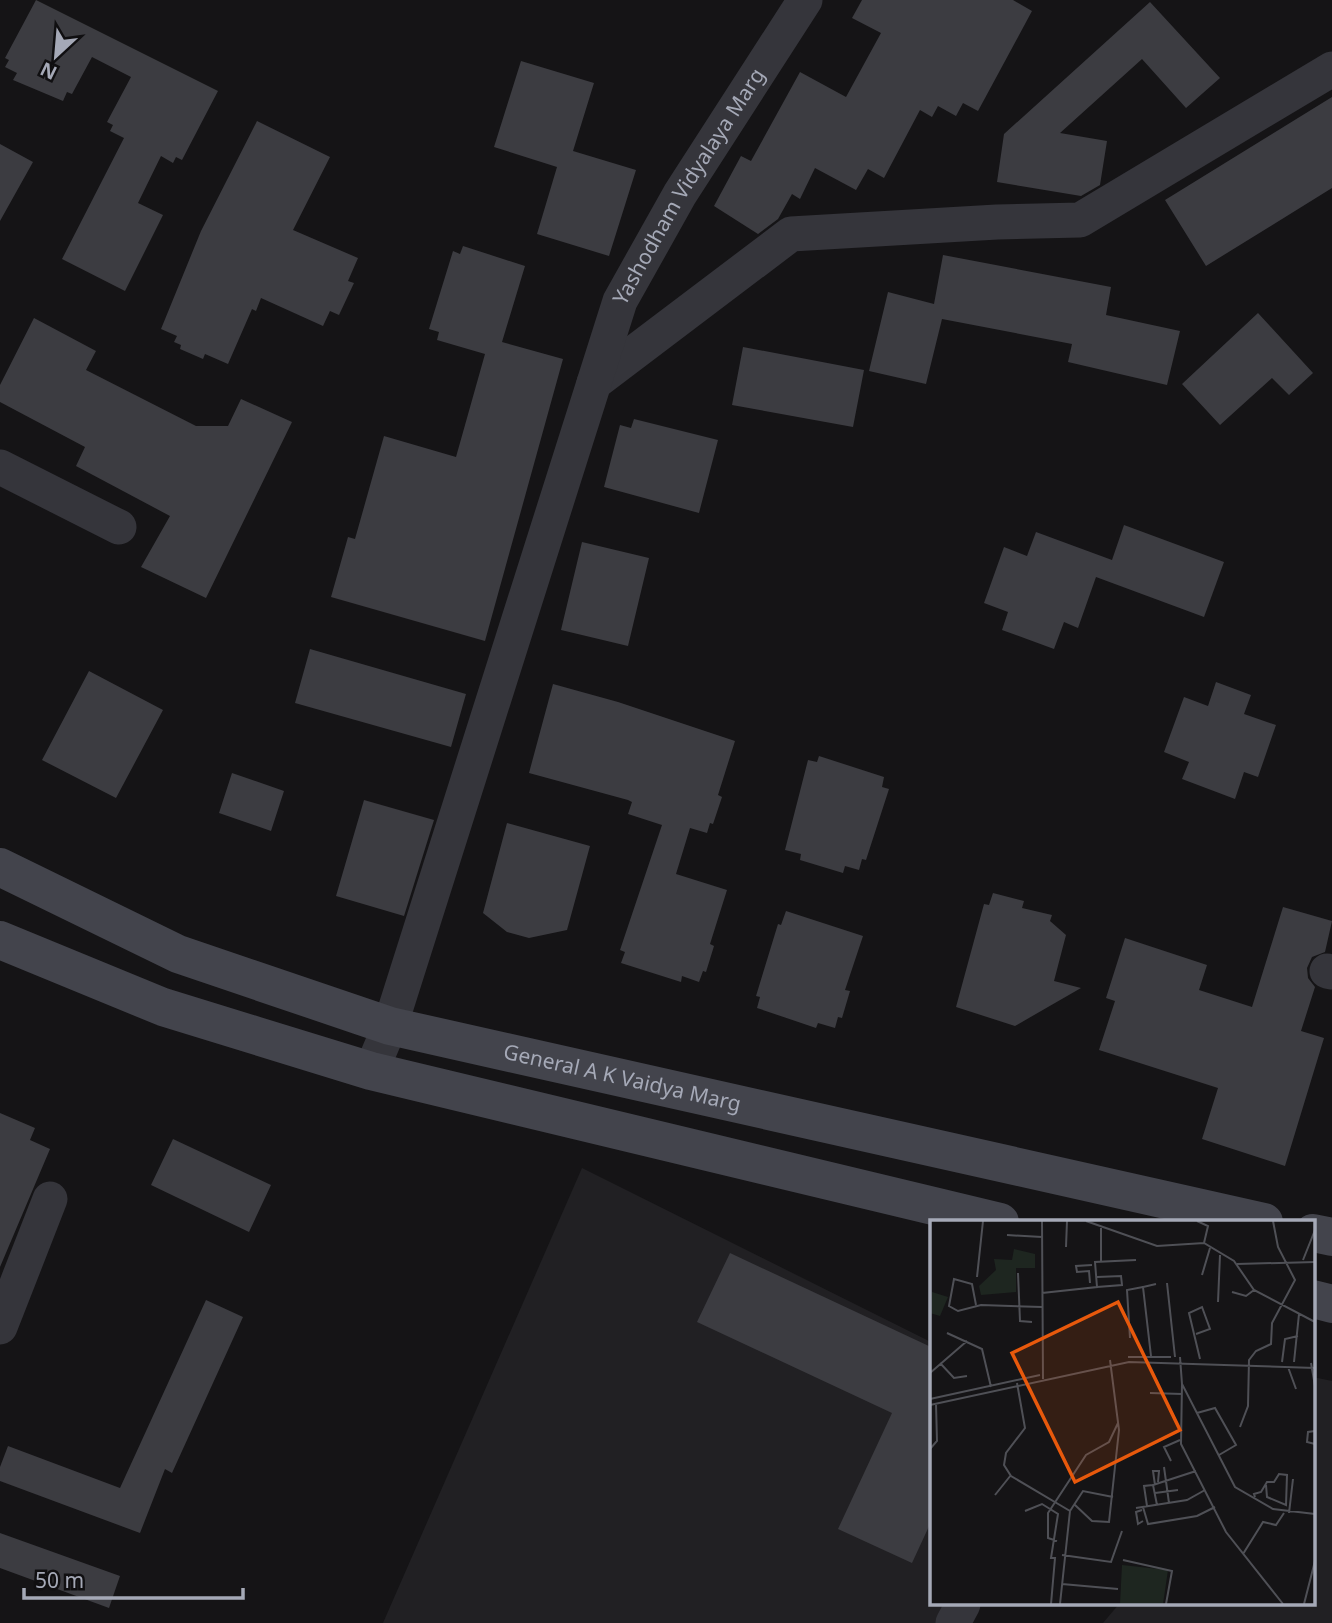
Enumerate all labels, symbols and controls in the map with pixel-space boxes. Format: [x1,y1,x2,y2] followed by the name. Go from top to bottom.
[21,21,91,91] north arrow
[36,56,61,86] text: N
[606,62,770,310] street label: Yashodham Vidyalaya Marg
[501,1037,744,1117] street label: General A K Vaidya Marg
[930,1220,1314,1606] inset map
[24,1556,243,1600] scale bar
[35,1566,84,1594] text: 50 m

